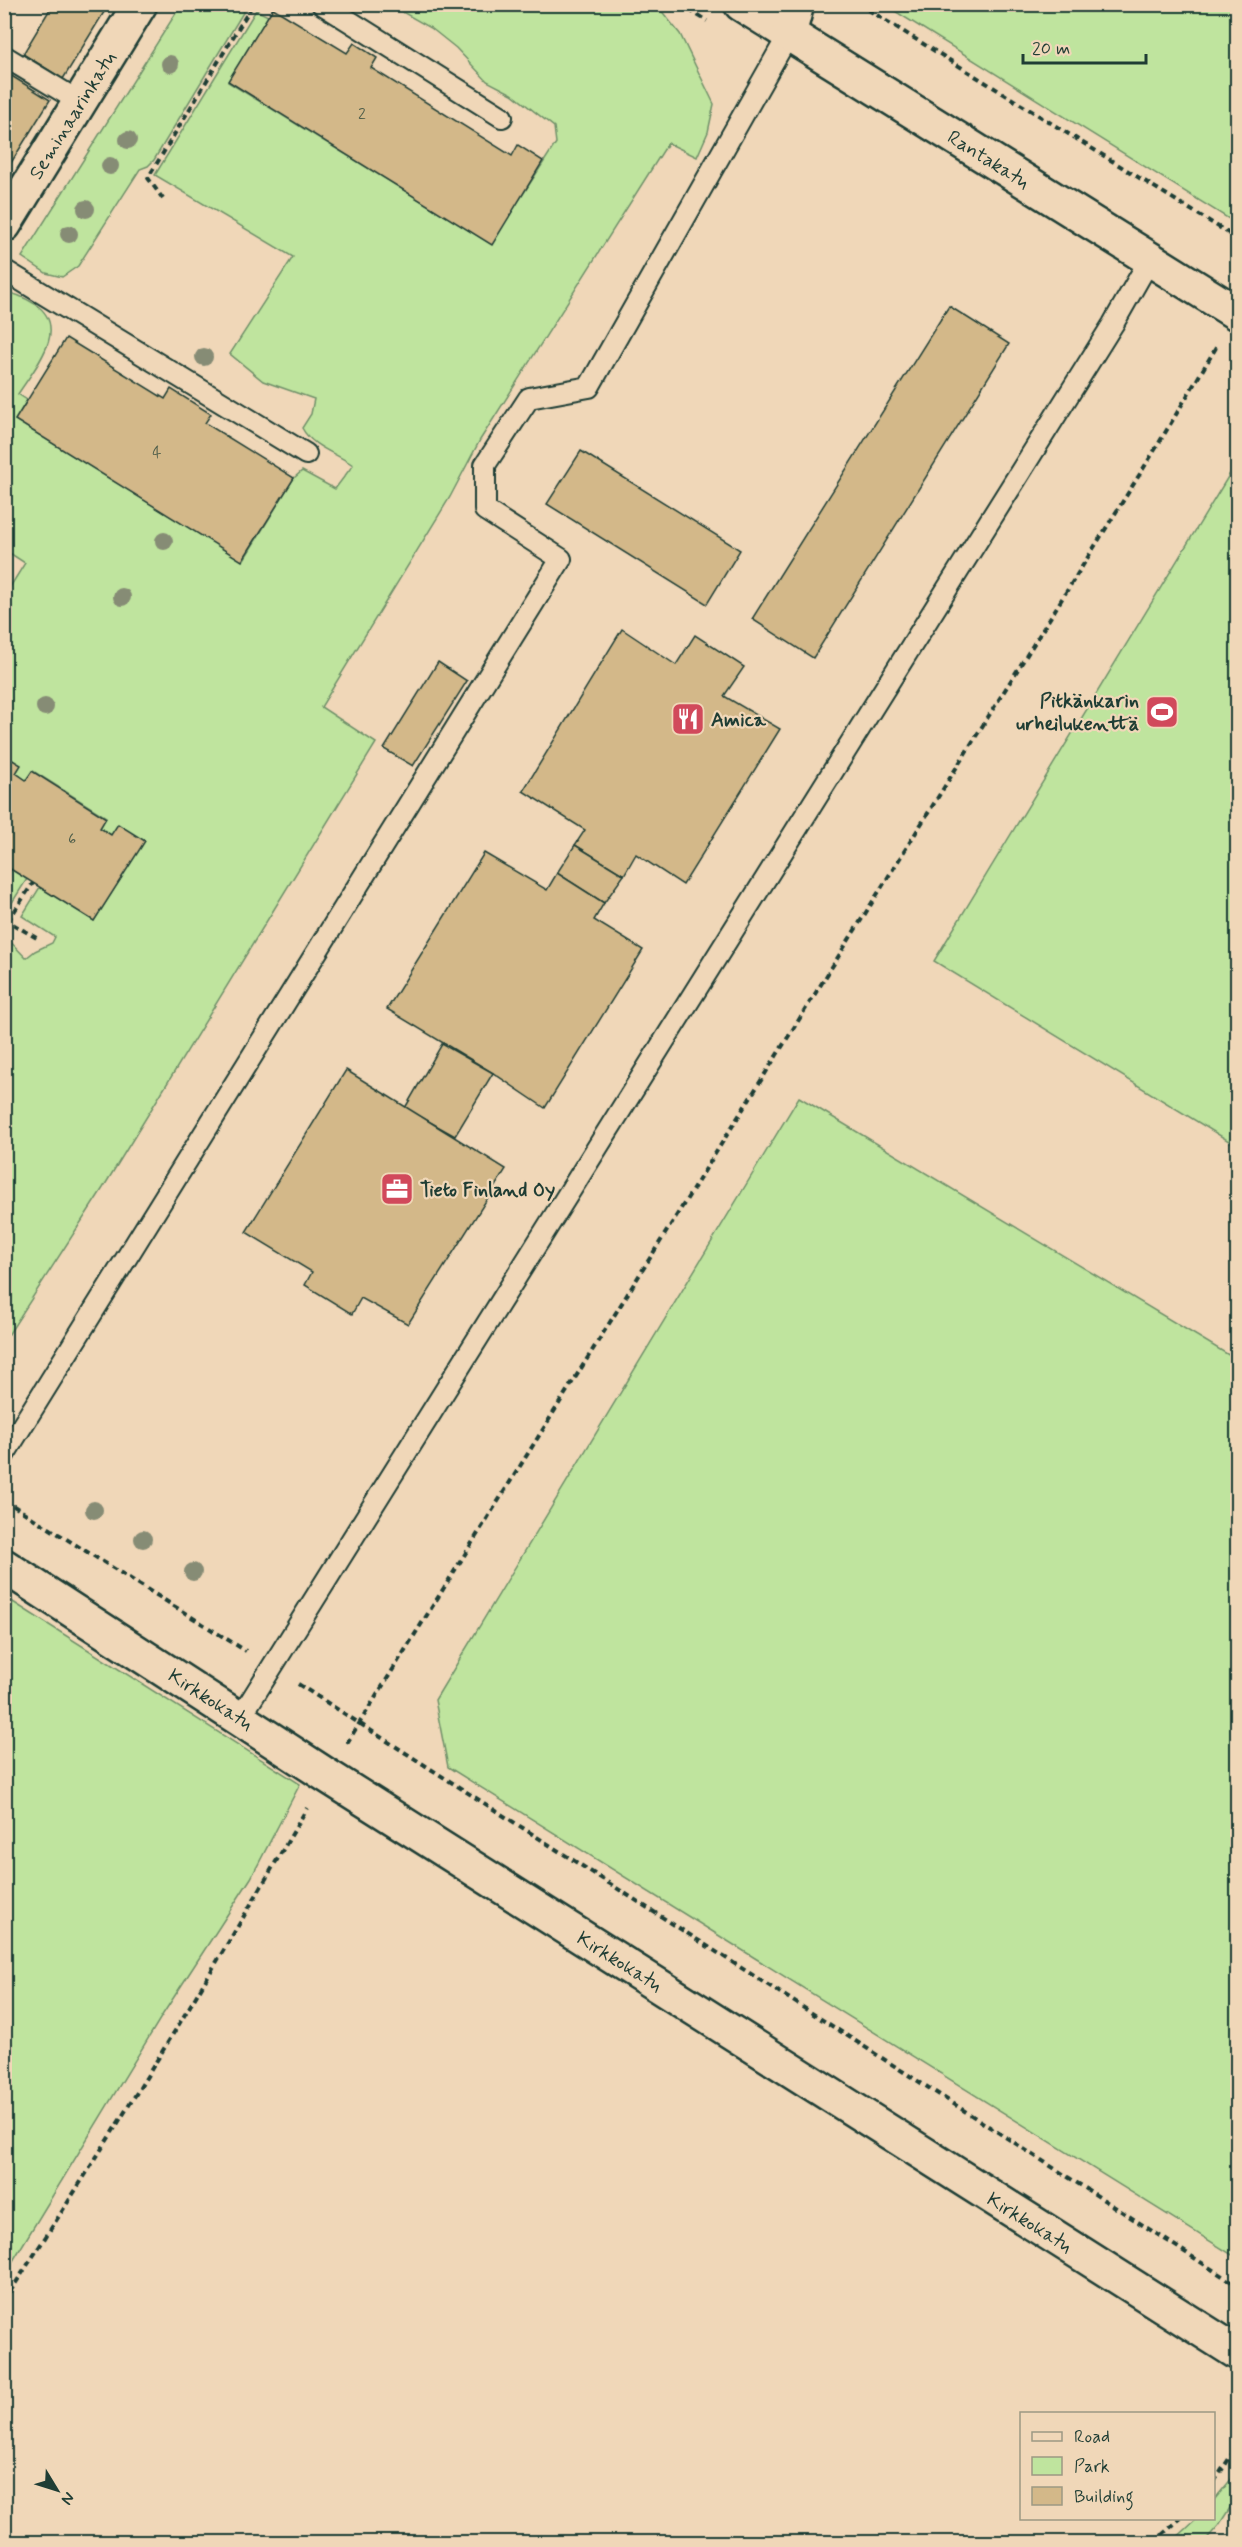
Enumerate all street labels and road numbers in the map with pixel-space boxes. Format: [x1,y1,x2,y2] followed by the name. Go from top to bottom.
[23,47,124,185] street label: Seminaarinkatu
[942,124,1035,196] street label: Rantakatu
[162,1663,258,1738] street label: Kirkkokatu
[571,1925,667,1999] street label: Kirkkokatu
[981,2186,1077,2260] street label: Kirkkokatu

